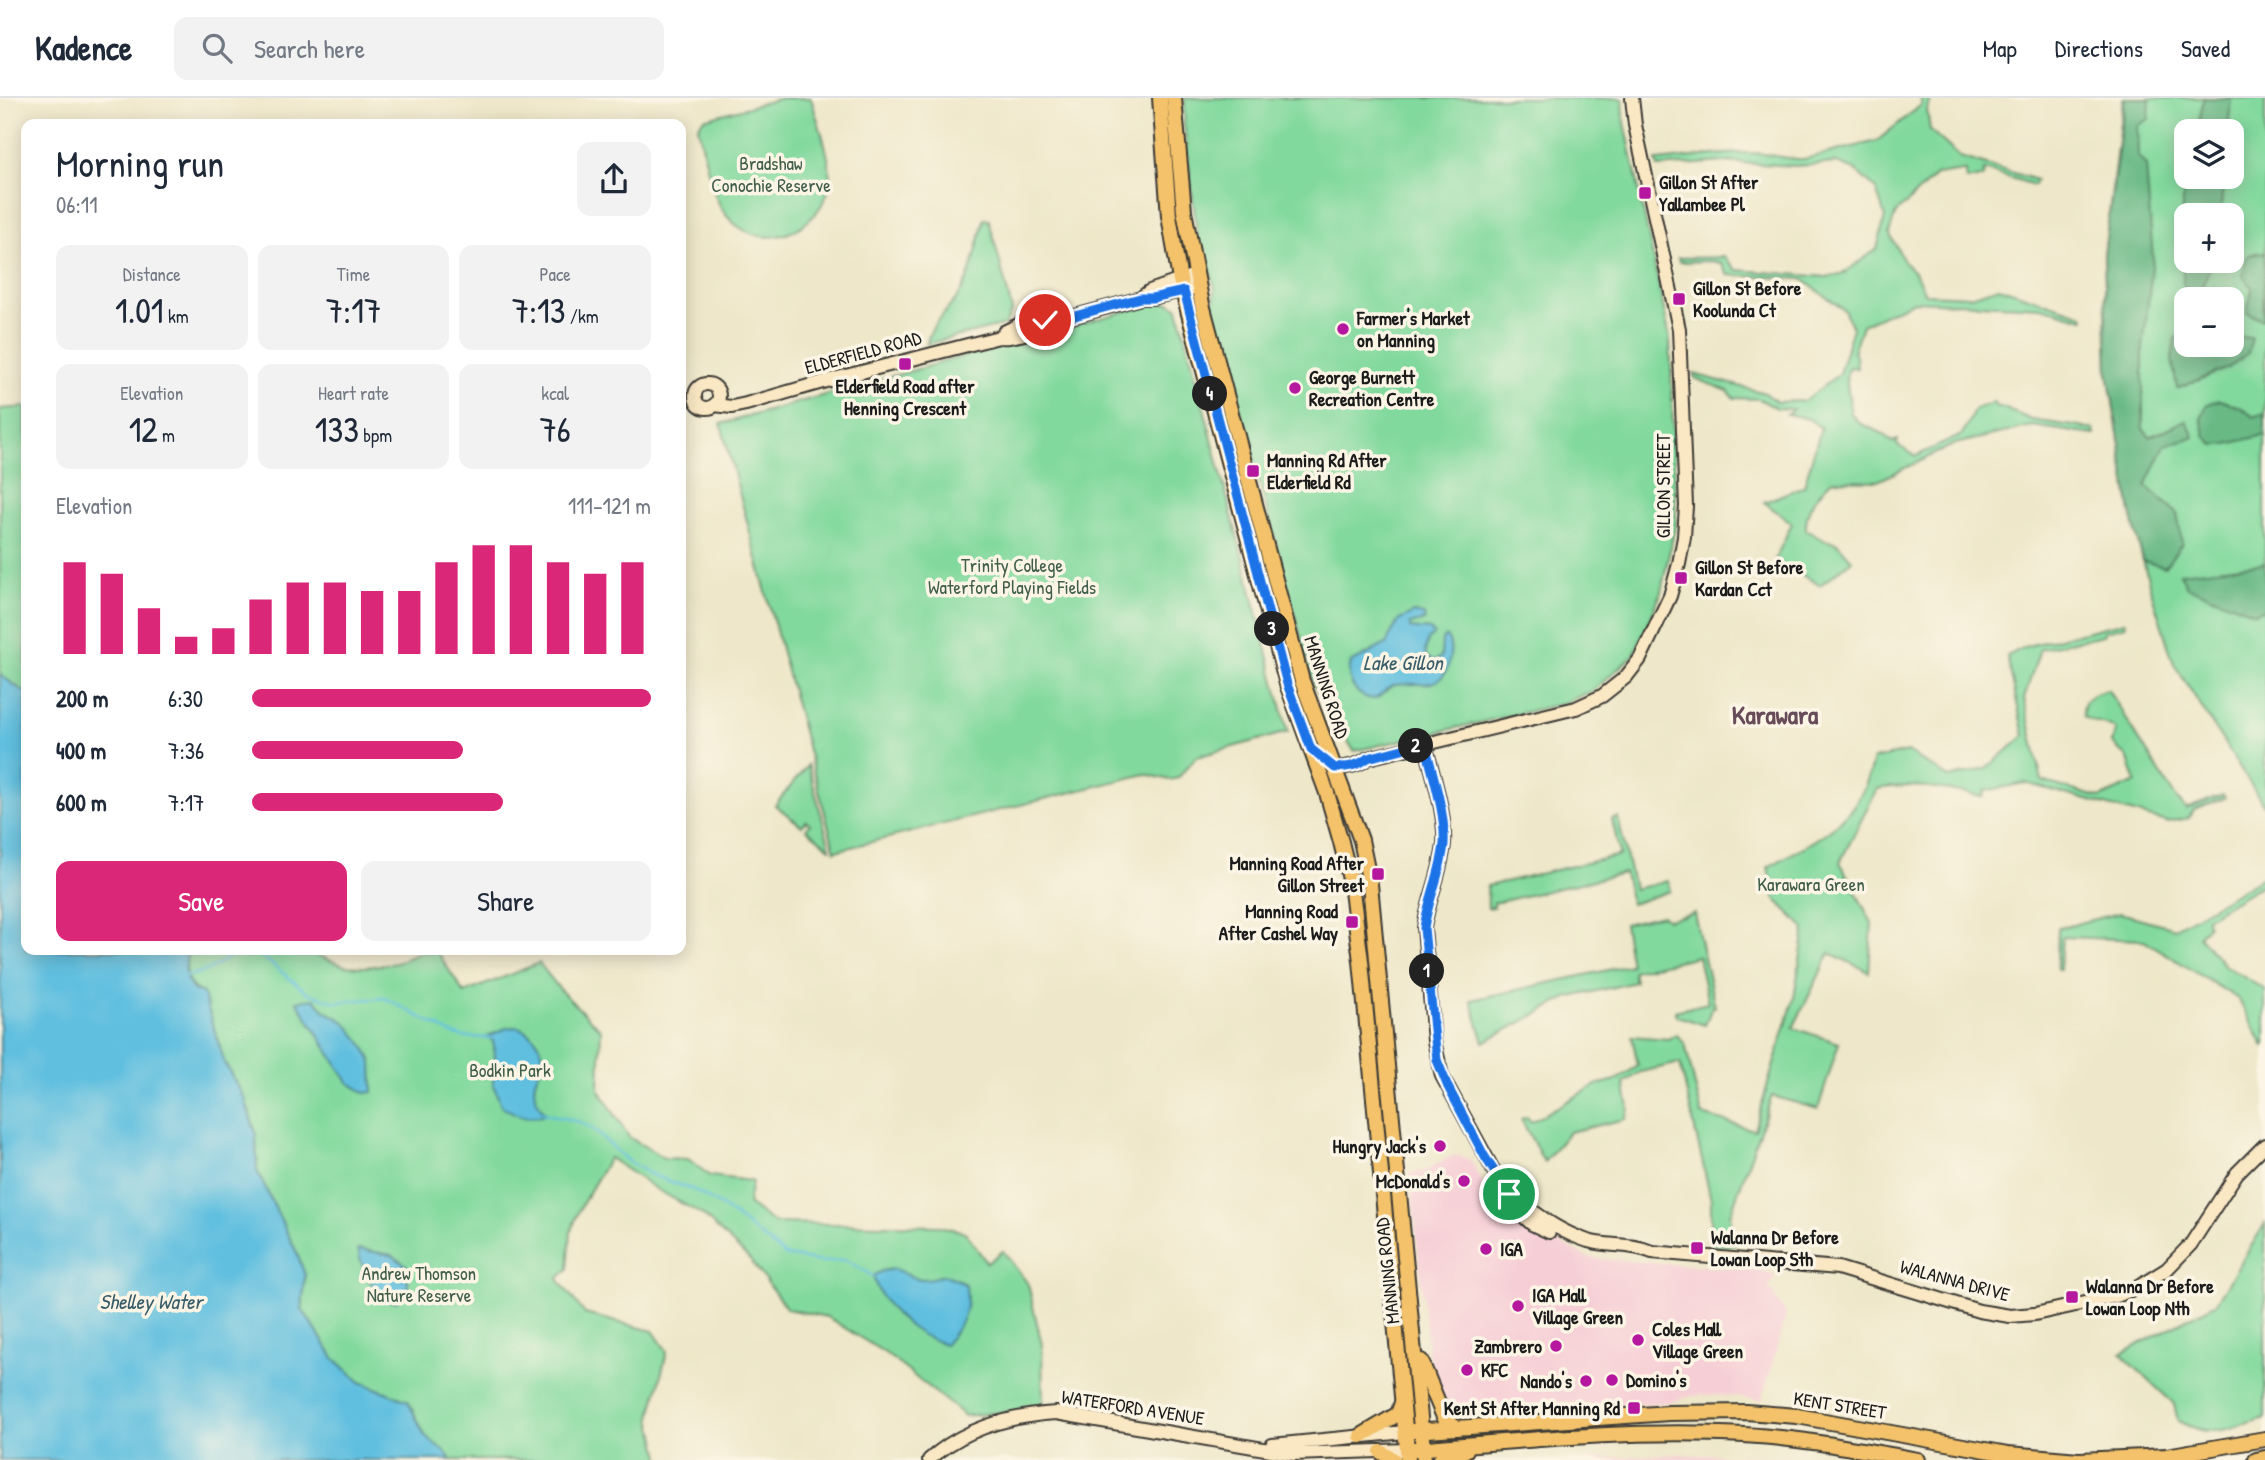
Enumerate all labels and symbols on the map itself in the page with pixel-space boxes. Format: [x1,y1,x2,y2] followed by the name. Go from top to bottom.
[711,150,831,198] park label: Bradshaw Conochie Reserve
[1659,169,1759,217] place label: Gillon St After Yallambee Pl
[1637,185,1653,201] marker: Gillon St After Yallambee Pl
[1693,275,1802,323] place label: Gillon St Before Koolunda Ct
[1015,290,1075,350] pin
[1671,291,1687,307] marker: Gillon St Before Koolunda Ct
[1356,305,1471,354] place label: Farmer's Market on Manning
[1335,321,1351,337] marker: Farmer's Market on Manning
[802,324,924,380] street label: ELDERFIELD ROAD
[897,356,913,372] marker: Elderfield Road after Henning Crescent
[1309,364,1435,412] place label: George Burnett Recreation Centre
[836,373,975,422] place label: Elderfield Road after Henning Crescent
[1192,376,1228,412] pin: 4
[1287,380,1303,396] marker: George Burnett Recreation Centre
[1650,433,1676,538] street label: GILLON STREET
[1267,447,1387,495] place label: Manning Rd After Elderfield Rd
[1245,463,1261,479] marker: Manning Rd After Elderfield Rd
[928,552,1096,600] park label: Trinity College Waterford Playing Fields
[1695,554,1804,602] place label: Gillon St Before Kardan Cct
[1673,570,1689,586] marker: Gillon St Before Kardan Cct
[1254,612,1290,646] pin: 3
[1298,632,1356,742] street label: MANNING ROAD
[1363,648,1444,677] water label: Lake Gillon
[1732,697,1819,732] district label: Karawara
[1398,728,1434,764] pin: 2
[1229,850,1365,898] place label: Manning Road After Gillon Street
[1370,866,1386,882] marker: Manning Road After Gillon Street
[1757,871,1865,897] park label: Karawara Green
[1219,898,1339,947] place label: Manning Road After Cashel Way
[1344,914,1360,930] marker: Manning Road After Cashel Way
[1410,954,1444,988] pin: 1
[469,1057,551,1083] park label: Bodkin Park
[1333,1133,1427,1160] place label: Hungry Jack's
[1432,1138,1448,1154] marker: Hungry Jack's
[1479,1164,1539,1224] pin
[1376,1168,1451,1194] place label: McDonald's
[1456,1173,1472,1189] marker: McDonald's
[1369,1217,1405,1325] street label: MANNING ROAD
[1711,1224,1839,1273] place label: Walanna Dr Before Lowan Loop Sth
[1500,1236,1524,1262] place label: IGA
[1689,1240,1705,1256] marker: Walanna Dr Before Lowan Loop Sth
[1478,1241,1494,1257] marker: IGA
[1897,1253,2013,1307] street label: WALANNA DRIVE
[362,1260,476,1308] park label: Andrew Thomson Nature Reserve
[2086,1273,2214,1322] place label: Walanna Dr Before Lowan Loop Nth
[1532,1282,1624,1331] place label: IGA Mall Village Green
[100,1287,205,1316] water label: Shelley Water
[2064,1289,2080,1305] marker: Walanna Dr Before Lowan Loop Nth
[1510,1298,1526,1314] marker: IGA Mall Village Green
[1652,1316,1744,1365] place label: Coles Mall Village Green
[1630,1332,1646,1348] marker: Coles Mall Village Green
[1474,1333,1542,1359] place label: Zambrero
[1548,1338,1564,1354] marker: Zambrero
[1481,1357,1508,1383] place label: KFC
[1459,1362,1475,1378] marker: KFC
[1626,1367,1687,1393] place label: Domino's
[1520,1368,1573,1394] place label: Nando's
[1604,1372,1620,1388] marker: Domino's
[1578,1373,1594,1389] marker: Nando's
[1060,1383,1207,1431] street label: WATERFORD AVENUE
[1792,1385,1889,1425] street label: KENT STREET
[1444,1395,1621,1422] place label: Kent St After Manning Rd
[1626,1400,1642,1416] marker: Kent St After Manning Rd

